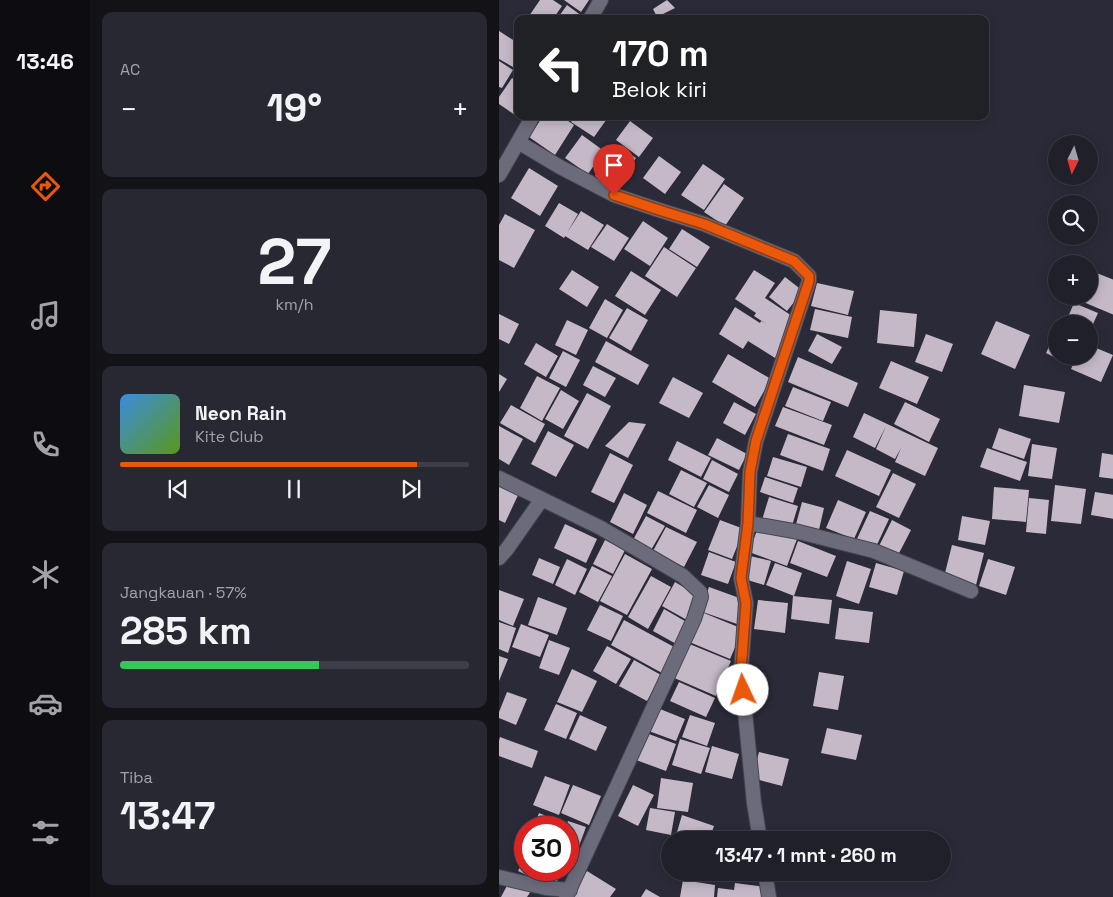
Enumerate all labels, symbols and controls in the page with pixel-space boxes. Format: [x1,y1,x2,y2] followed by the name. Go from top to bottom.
[612,32,709,76] text: 170 m
[529,35,594,100] icon: left
[16,47,74,75] text: 13:46
[120,59,140,80] text: AC
[612,75,707,103] text: Belok kiri
[267,84,322,132] text: 19°
[120,91,137,127] text: −
[452,91,469,127] text: +
[1048,135,1098,185] north arrow
[1048,135,1098,365] map controls
[593,144,635,195] pin
[600,151,628,179] icon: arrive
[28,169,63,204] icon: directions
[1048,195,1098,245] button: search
[258,220,331,303] text: 27
[1048,255,1098,305] button: +
[275,294,314,315] text: km/h
[28,298,63,333] icon: music
[1048,315,1098,365] button: −
[195,401,287,426] text: Neon Rain
[195,426,264,447] text: Kite Club
[28,427,63,462] icon: phone
[164,475,192,503] icon: previous
[280,475,308,503] icon: pause
[397,475,425,503] icon: next
[28,557,63,592] icon: climate
[120,582,247,603] text: Jangkauan · 57%
[120,607,252,655] text: 285 km
[716,663,768,715] position arrow
[28,686,63,721] icon: car
[120,767,153,788] text: Tiba
[120,792,215,840] text: 13:47
[28,815,63,850] icon: filters
[514,816,579,881] speed limit sign: 30
[715,843,897,868] text: 13:47 · 1 mnt · 260 m

